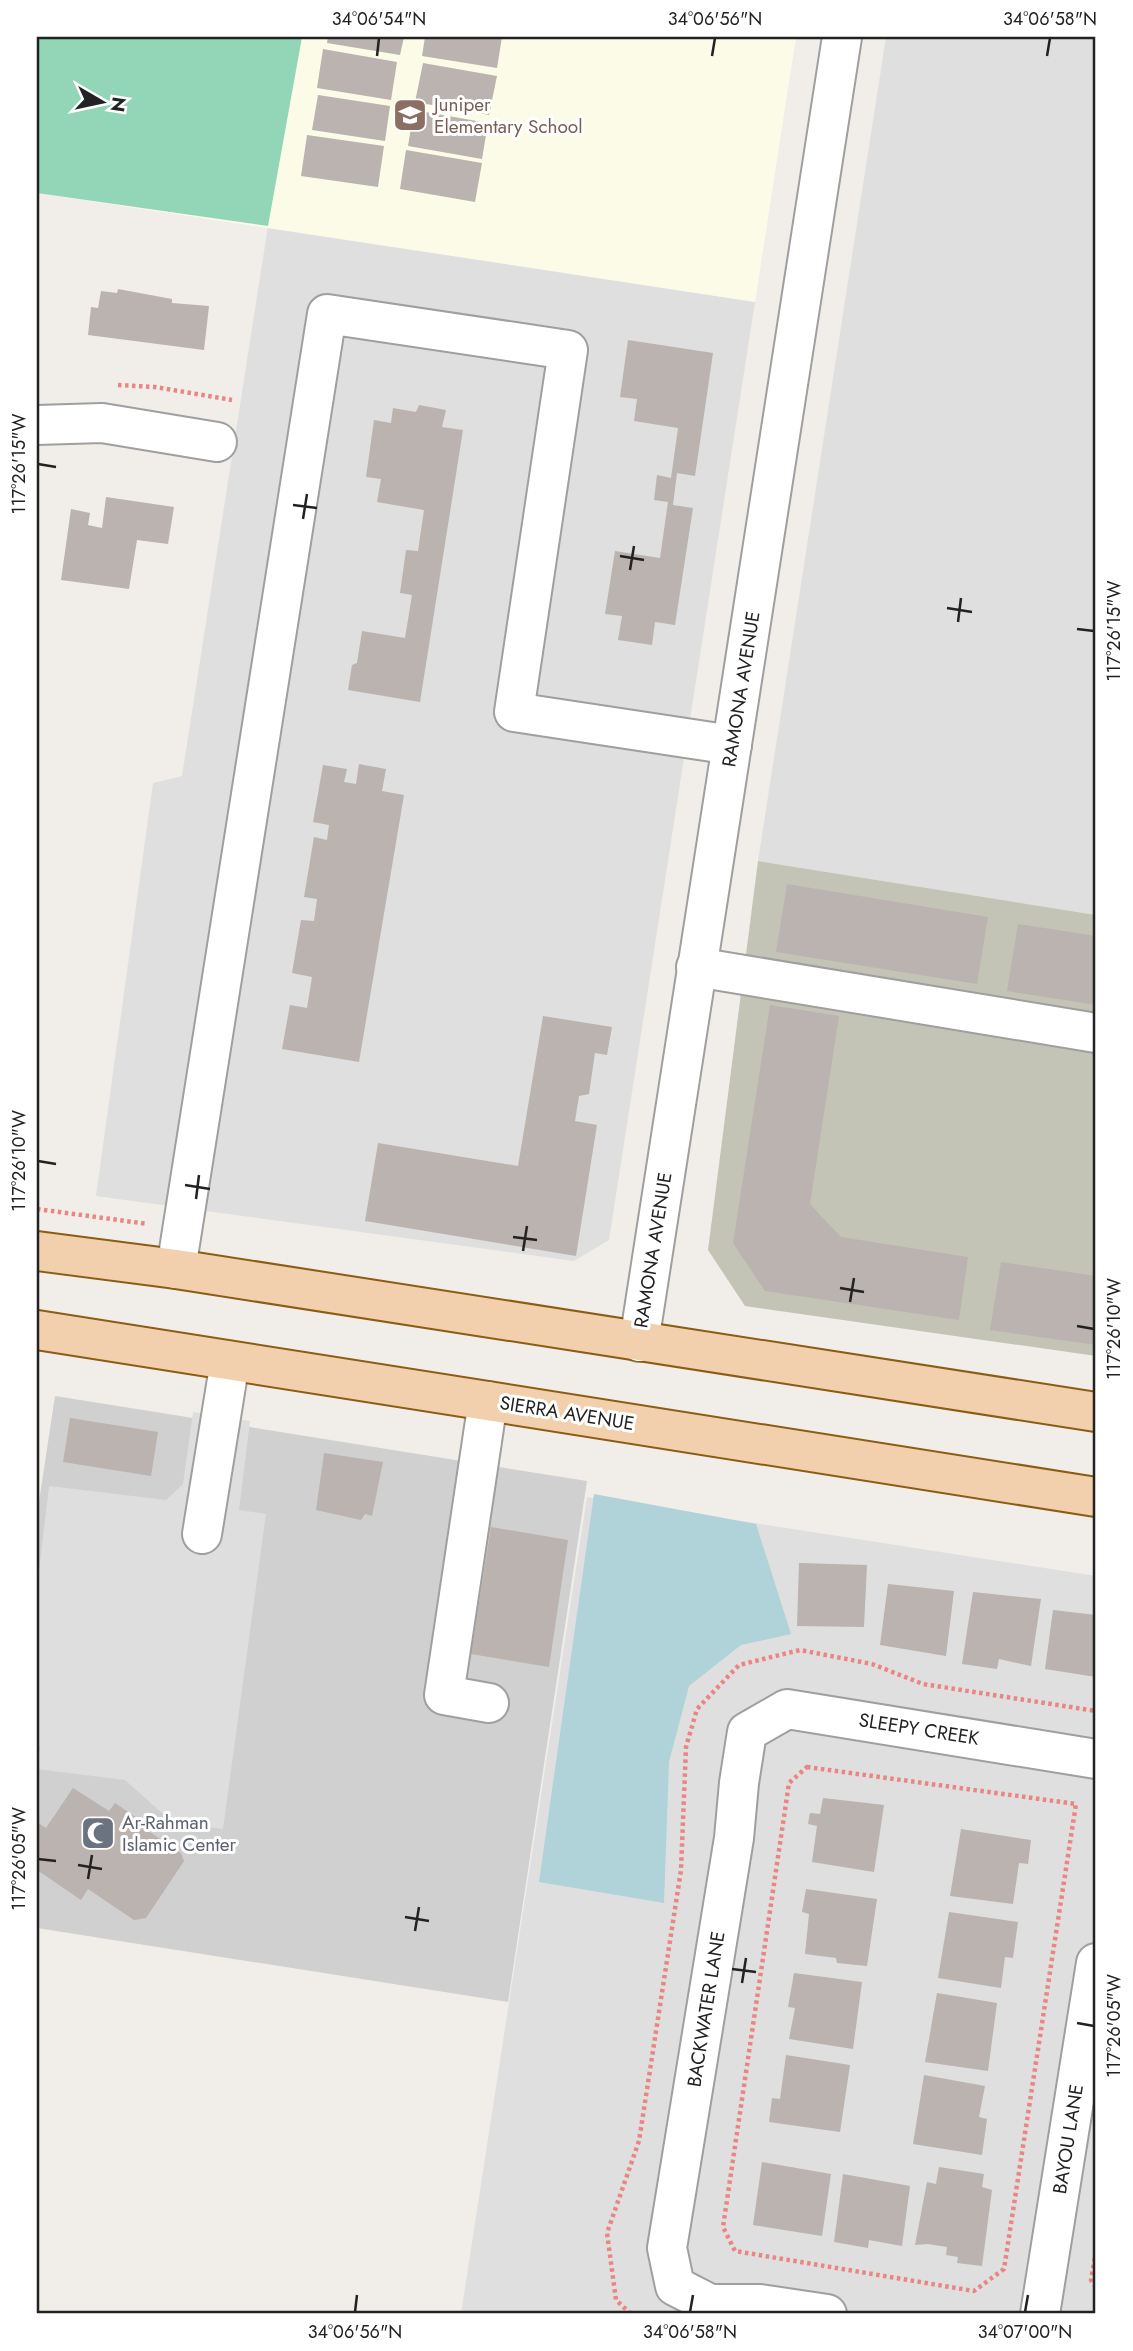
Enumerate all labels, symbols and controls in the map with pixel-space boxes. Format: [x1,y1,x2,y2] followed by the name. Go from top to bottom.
[332,6,426,32] text: 34°06'54"N
[668,6,762,32] text: 34°06'56"N
[1003,6,1097,32] text: 34°06'58"N
[66,66,136,136] north arrow
[431,91,583,140] place label: Juniper Elementary School
[104,95,133,114] text: N
[391,96,429,134] school or university icon: Juniper Elementary School
[6,413,32,514] text: 117°26'15"W
[1101,580,1127,681] text: 117°26'15"W
[715,609,767,769] street label: RAMONA AVENUE
[6,1110,32,1212] text: 117°26'10"W
[627,1170,679,1330] street label: RAMONA AVENUE
[1101,1278,1127,1380] text: 117°26'10"W
[498,1389,636,1437] street label: SIERRA AVENUE
[857,1706,981,1752] street label: SLEEPY CREEK
[6,1807,32,1911] text: 117°26'05"W
[122,1809,236,1858] place label: Ar-Rahman Islamic Center
[79,1814,117,1852] mosque icon: Ar-Rahman Islamic Center
[680,1929,732,2089] street label: BACKWATER LANE
[1101,1974,1127,2078] text: 117°26'05"W
[1046,2082,1090,2196] street label: BAYOU LANE
[308,2319,402,2345] text: 34°06'56"N
[643,2319,737,2345] text: 34°06'58"N
[978,2319,1072,2345] text: 34°07'00"N

